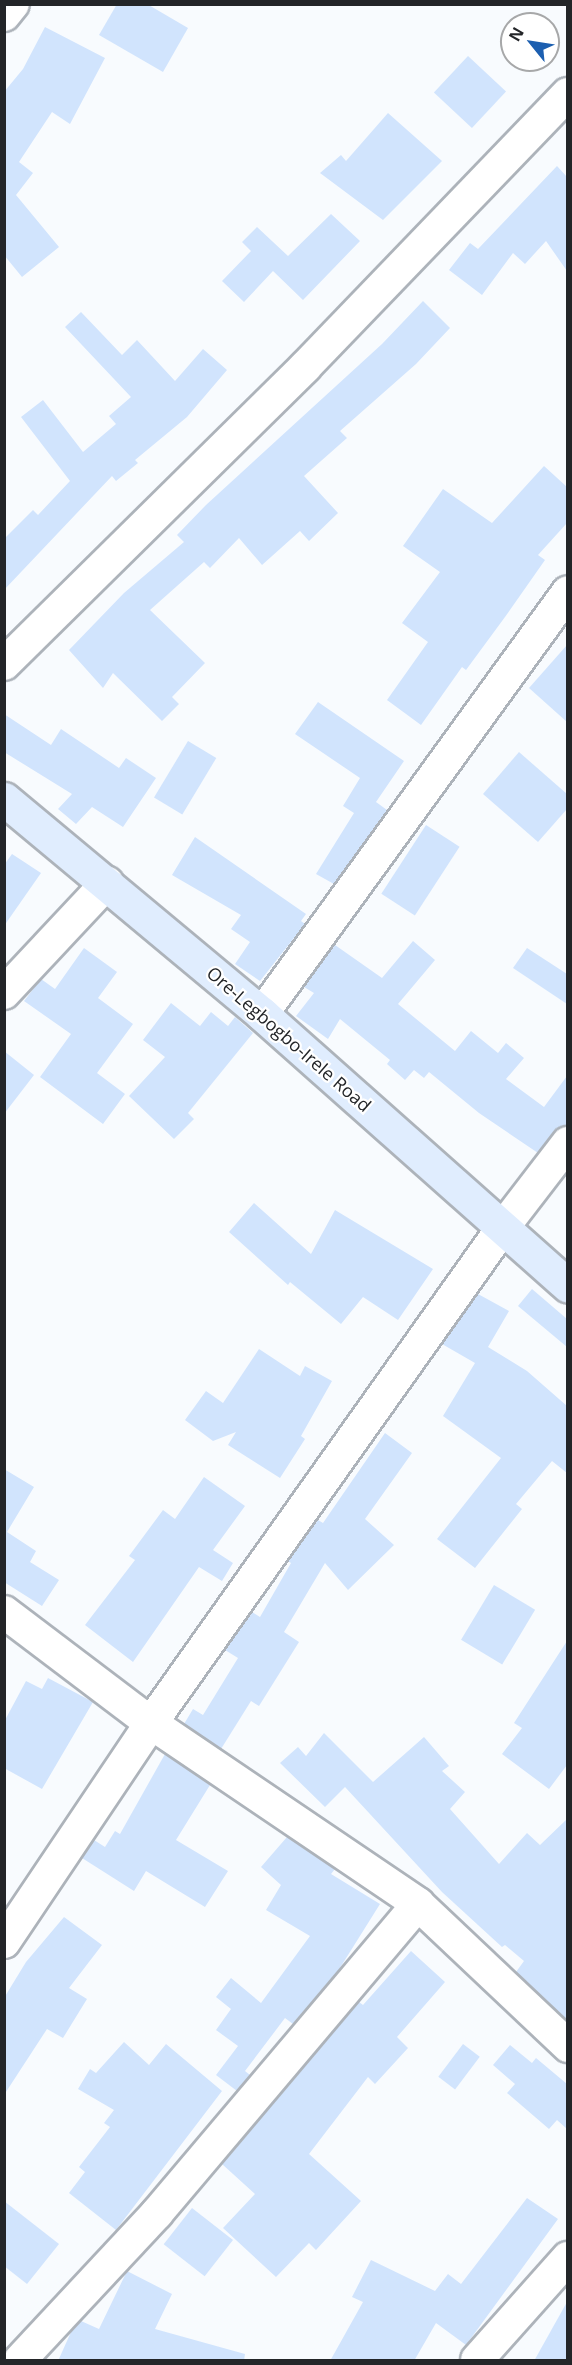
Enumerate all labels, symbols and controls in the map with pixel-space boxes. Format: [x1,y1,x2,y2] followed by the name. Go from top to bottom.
[500,12,560,72] north arrow
[503,23,529,45] text: N
[202,962,376,1116] street label: Ore-Legbogbo-Irele Road

